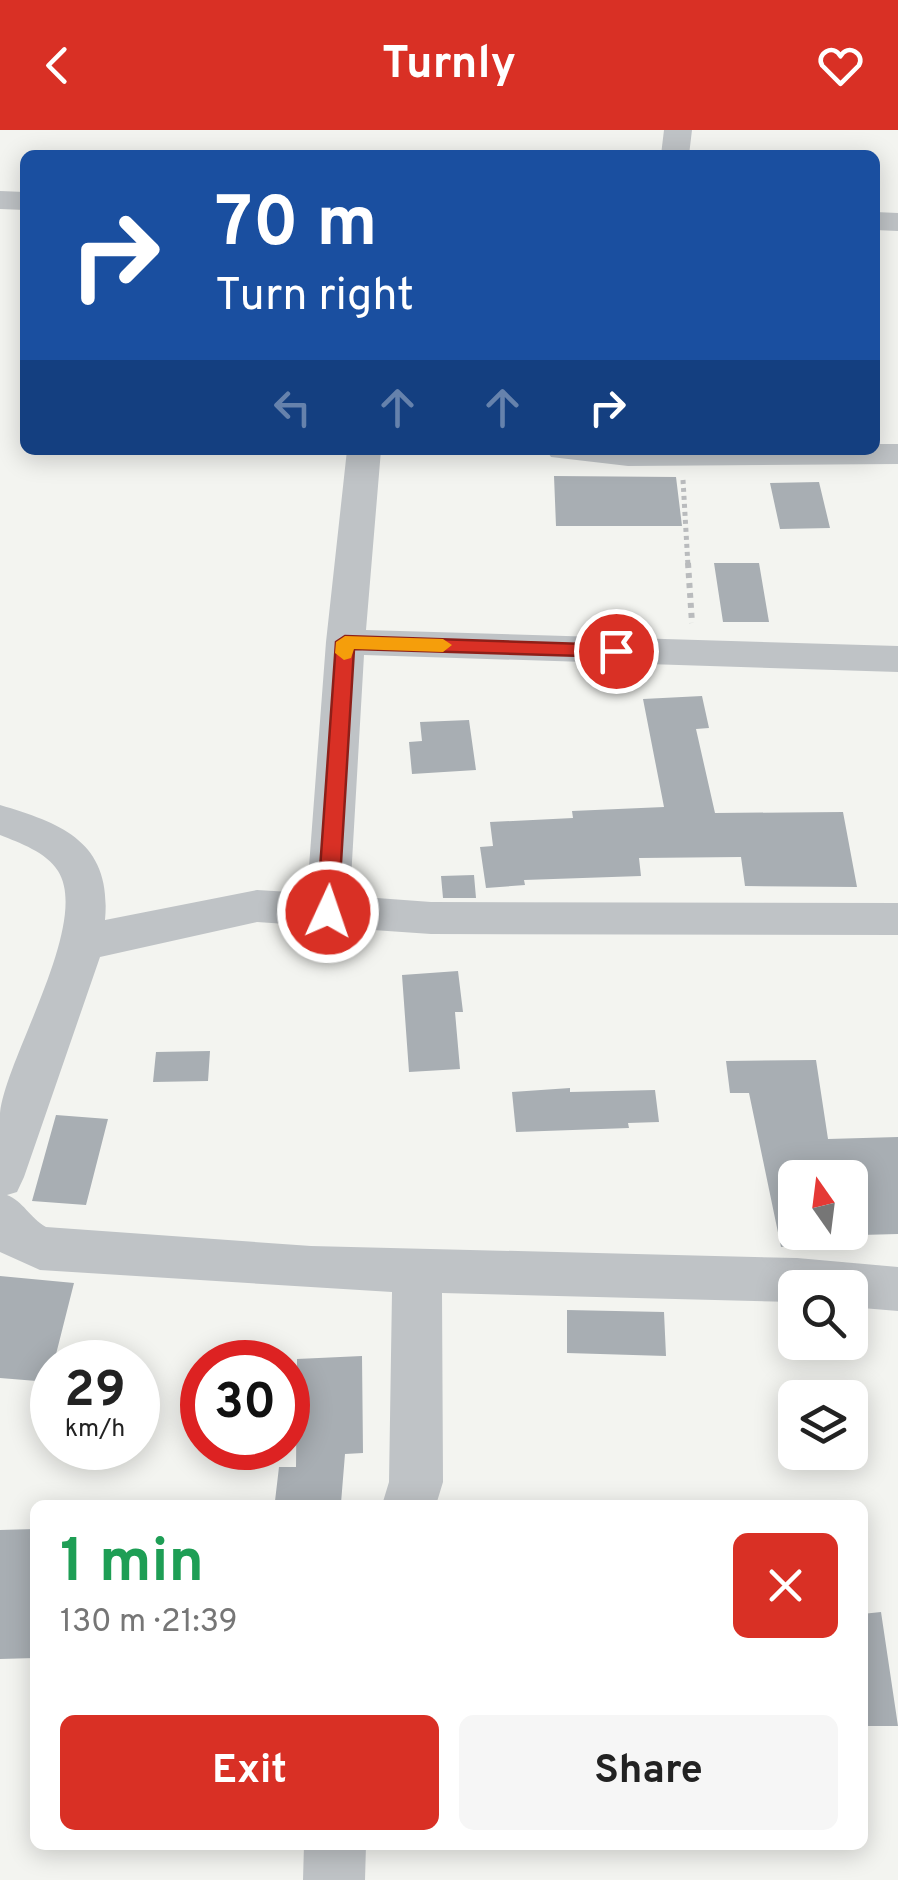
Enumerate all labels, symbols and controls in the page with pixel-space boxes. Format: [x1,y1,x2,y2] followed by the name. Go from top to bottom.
[382,37,516,94] text: Turnly
[30,38,85,93] icon: back
[813,38,868,93] icon: heart
[215,182,378,271] text: 70 m
[50,190,180,320] icon: right
[215,269,414,326] text: Turn right
[265,380,320,435] icon: left
[370,380,425,435] icon: ahead
[475,380,530,435] icon: ahead
[580,380,635,435] icon: right
[574,609,659,694] pin
[589,624,644,679] icon: arrive
[276,860,380,964] position arrow
[778,1160,868,1250] north arrow
[778,1160,868,1470] map controls
[778,1270,868,1360] button: search
[180,1340,310,1470] speed limit sign: 30
[64,1361,126,1424] text: 29
[778,1380,868,1470] button: layers
[65,1414,125,1446] text: km/h
[60,1527,204,1603] text: 1 min
[733,1533,838,1638] button: close
[60,1603,238,1643] text: 130 m · 21:39
[60,1715,439,1830] button: Exit
[459,1715,838,1830] button: Share

